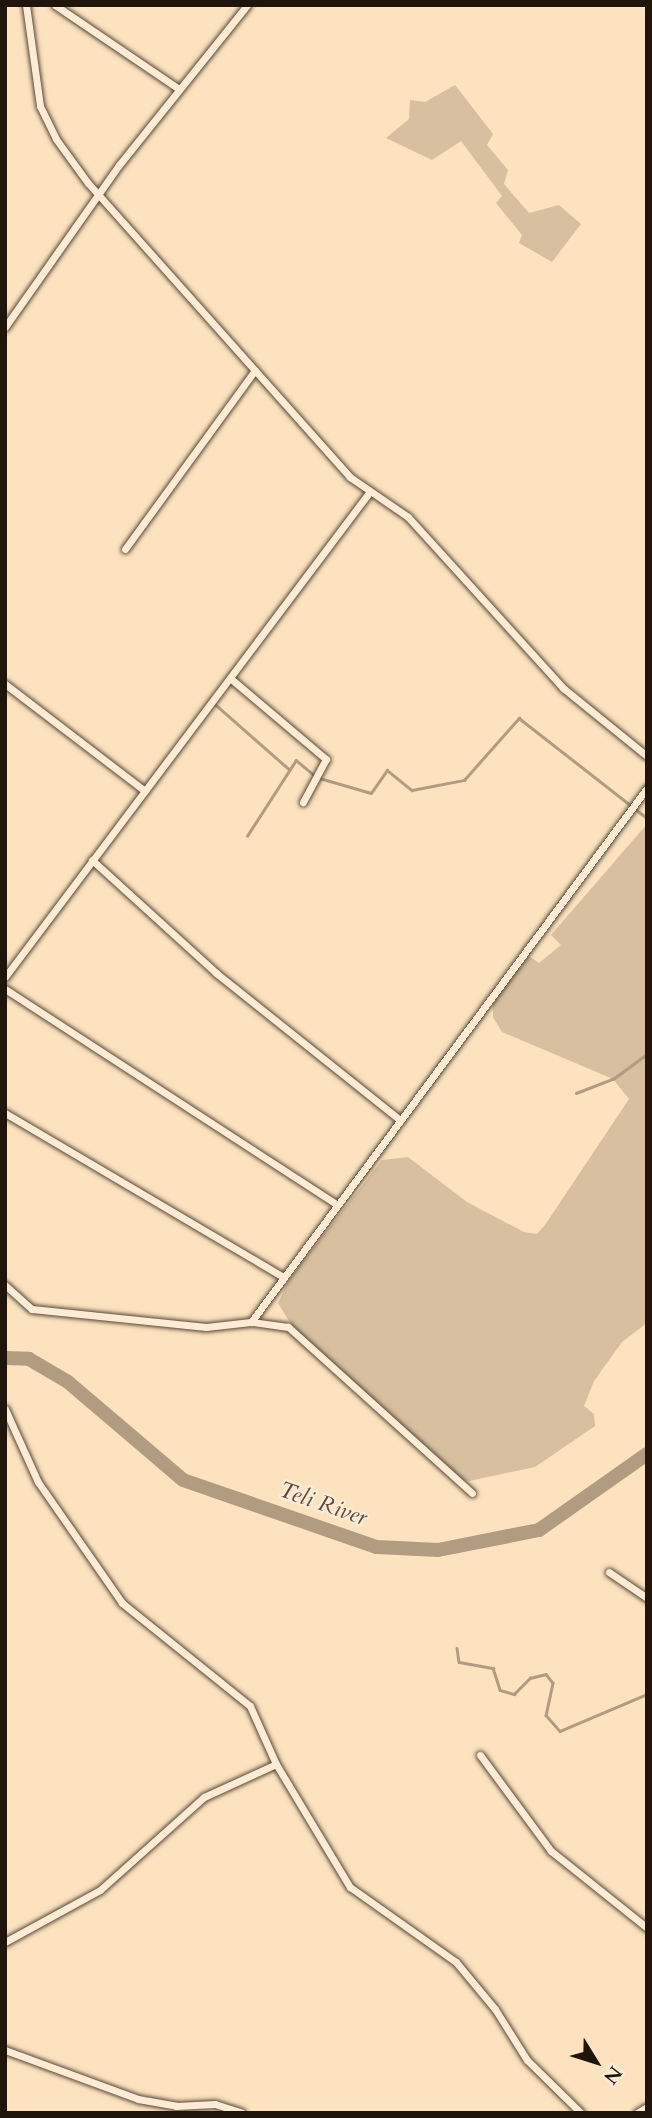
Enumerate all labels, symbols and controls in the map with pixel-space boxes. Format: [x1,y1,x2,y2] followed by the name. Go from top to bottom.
[276,1476,370,1532] water label: Teli River
[561,2027,631,2097] north arrow
[597,2060,628,2089] text: N

